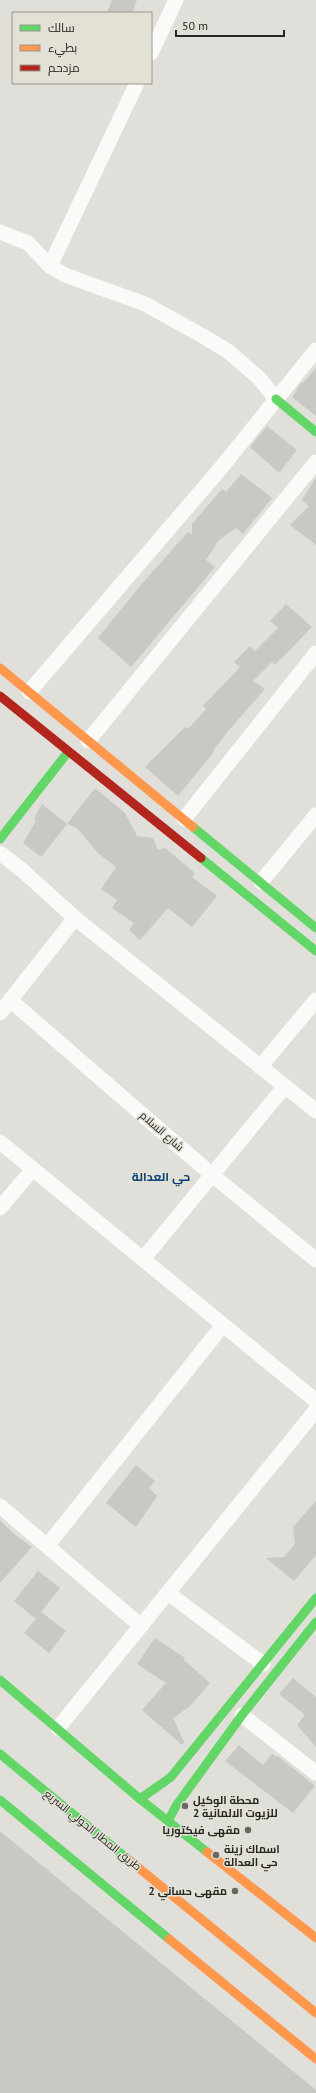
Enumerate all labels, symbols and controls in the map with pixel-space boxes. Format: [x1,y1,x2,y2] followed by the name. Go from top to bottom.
[12,12,152,84] legend
[176,12,284,38] scale bar
[182,18,208,33] text: 50 m
[48,20,75,35] text: سالك
[48,40,77,58] text: بطيء
[48,60,80,76] text: مزدحم
[136,1108,187,1155] street label: شارع السلام
[132,1169,190,1187] district label: حي العدالة
[40,1786,145,1875] street label: طريق المطار الحولي السريع
[193,1793,278,1821] place label: محطة الوكيل للزيوت الالمانية 2
[180,1801,190,1811] marker: محطة الوكيل للزيوت الالمانية 2
[162,1823,240,1838] place label: مقهى فيكتوريا
[243,1825,253,1835] marker: مقهى فيكتوريا
[224,1842,280,1872] place label: اسماك زينة حي العدالة
[211,1850,221,1860] marker: اسماك زينة حي العدالة
[149,1884,227,1901] place label: مقهى حساني 2
[230,1886,240,1896] marker: مقهى حساني 2

